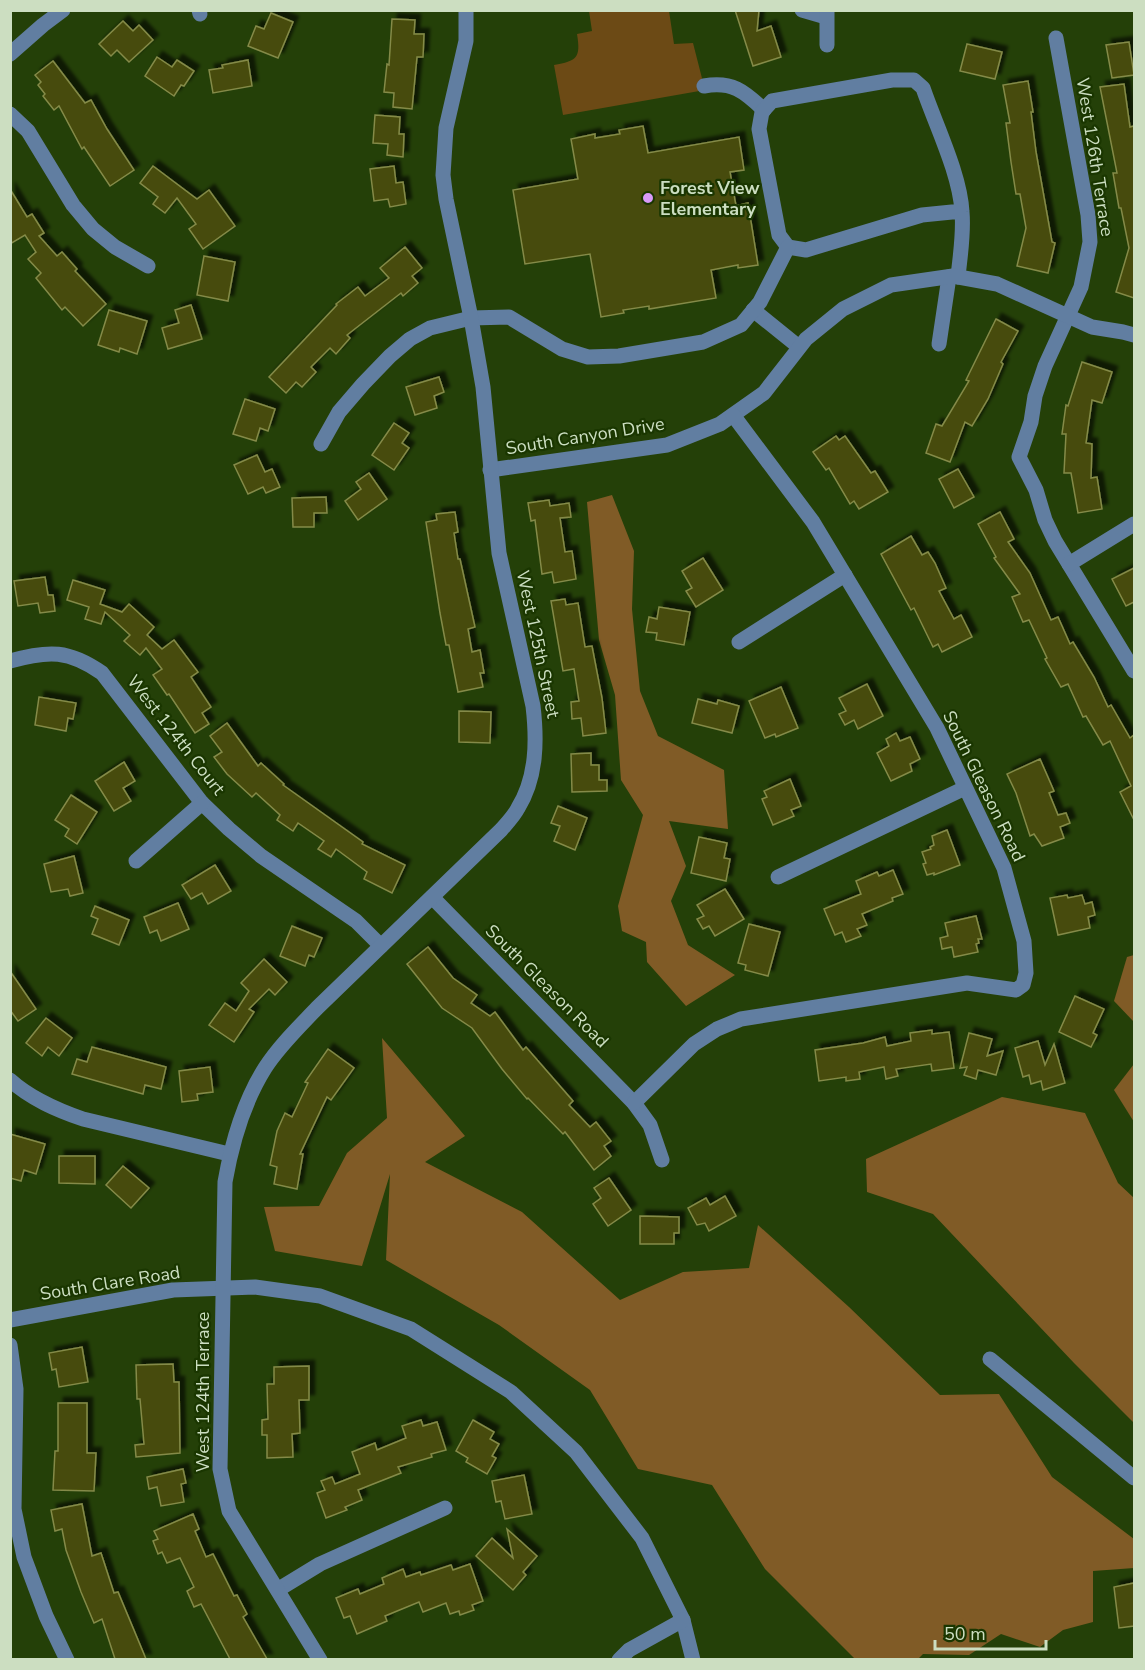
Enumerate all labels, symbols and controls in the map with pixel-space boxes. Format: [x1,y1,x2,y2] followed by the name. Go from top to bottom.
[1071,76,1119,238] street label: West 126th Terrace
[660,176,760,221] place label: Forest View Elementary
[641,191,655,205] marker: Forest View Elementary
[504,412,666,460] street label: South Canyon Drive
[511,568,566,721] street label: West 125th Street
[122,670,231,801] street label: West 124th Court
[937,707,1031,865] street label: South Gleason Road
[480,919,614,1053] street label: South Gleason Road
[38,1260,182,1306] street label: South Clare Road
[191,1312,215,1472] street label: West 124th Terrace
[935,1613,1046,1651] scale bar
[944,1622,986,1646] text: 50 m

